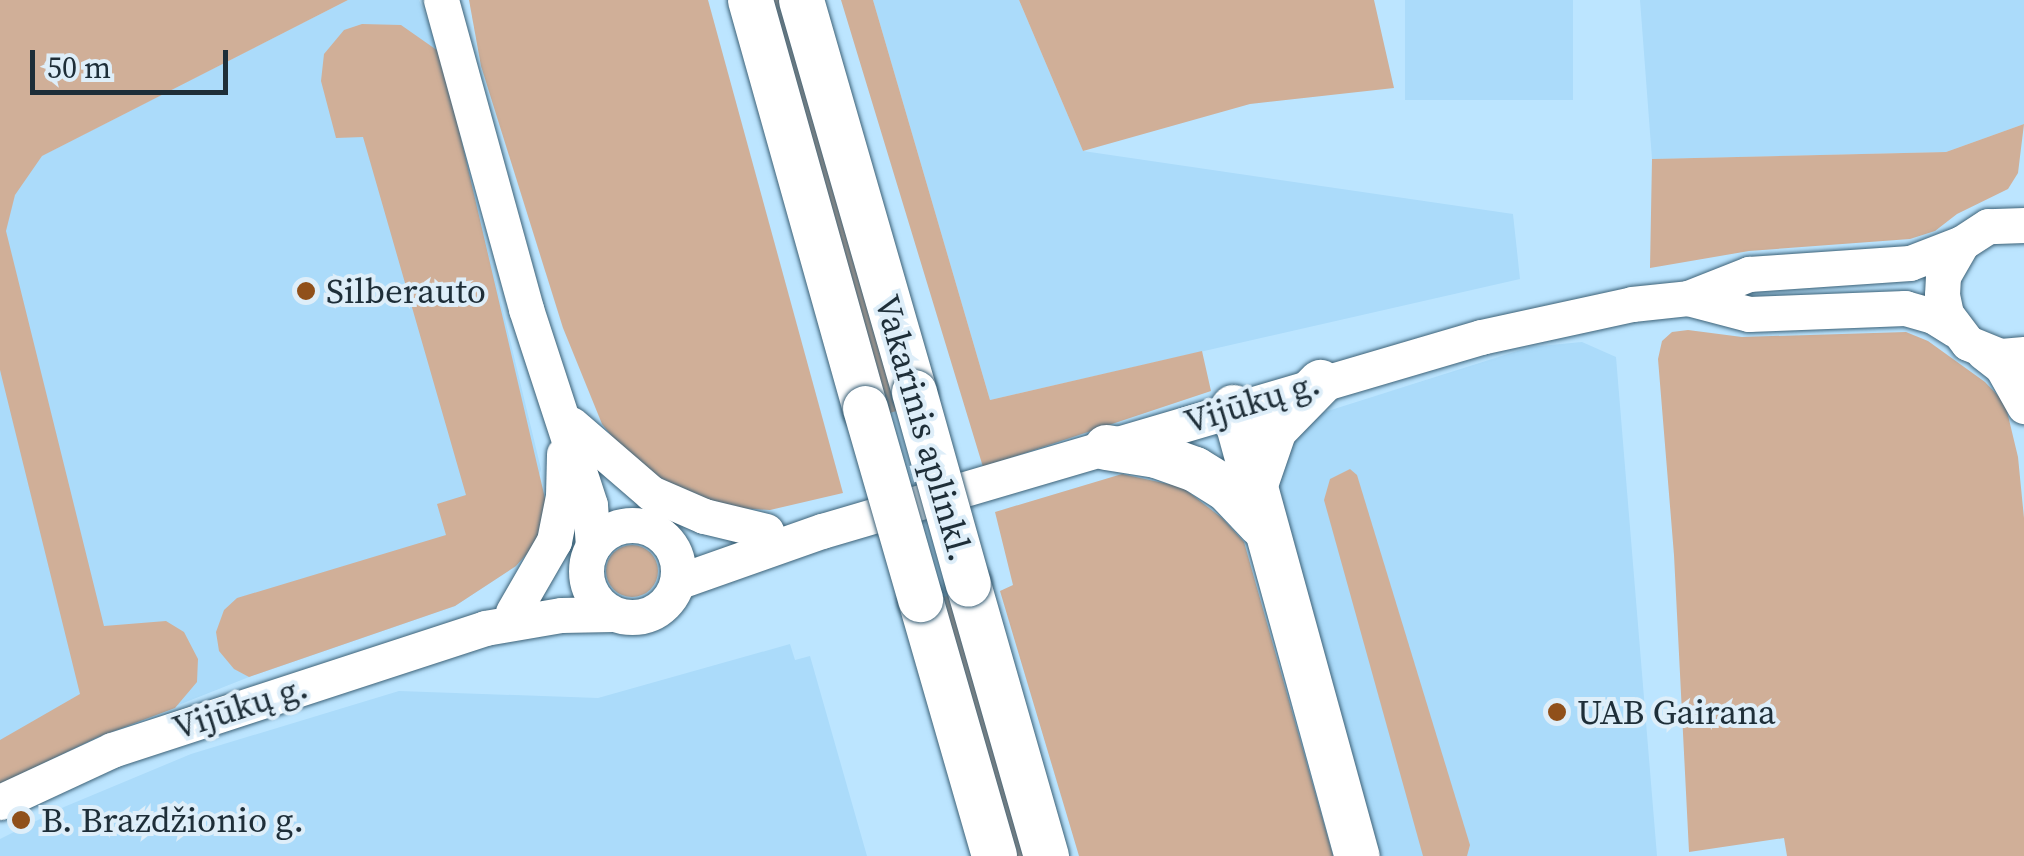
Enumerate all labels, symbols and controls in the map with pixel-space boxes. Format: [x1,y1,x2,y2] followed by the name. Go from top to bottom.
[35,30,232,92] scale bar
[47,47,111,88] text: 50 m
[326,270,486,312] place label: Silberauto
[295,280,317,302] marker: Silberauto
[866,290,982,566] street label: Vakarinis aplinkl.
[1179,362,1325,442] street label: Vijūkų g.
[167,665,313,749] street label: Vijūkų g.
[1577,691,1776,733] place label: UAB Gairana
[1546,701,1568,723] marker: UAB Gairana
[41,799,304,841] place label: B. Brazdžionio g.
[10,809,32,831] marker: B. Brazdžionio g.

